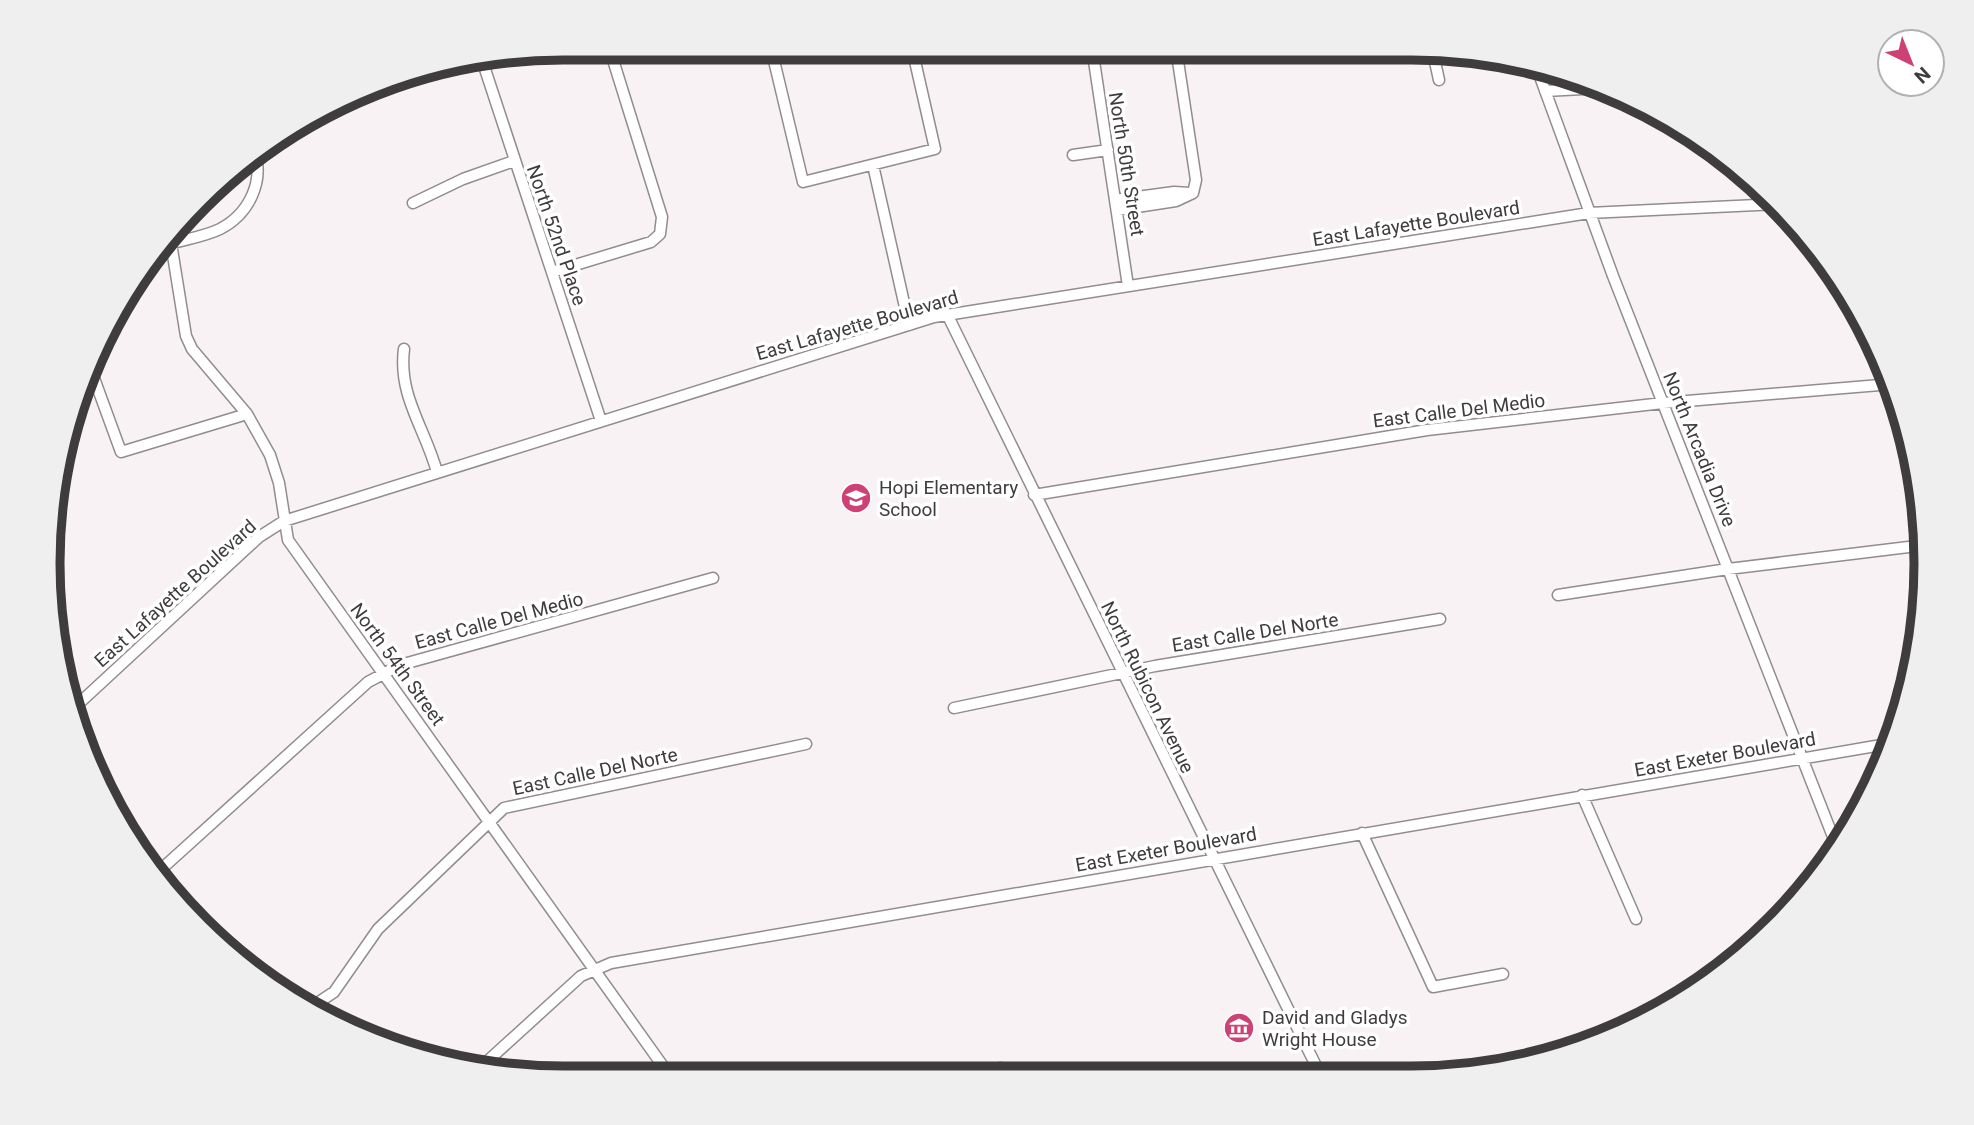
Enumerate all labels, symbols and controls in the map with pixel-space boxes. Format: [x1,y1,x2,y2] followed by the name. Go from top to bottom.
[1876,28,1946,98] north arrow
[1910,62,1935,88] text: N
[1104,90,1149,238] street label: North 50th Street
[522,162,591,308] street label: North 52nd Place
[1311,196,1521,251] street label: East Lafayette Boulevard
[753,286,961,365] street label: East Lafayette Boulevard
[1658,369,1741,530] street label: North Arcadia Drive
[1372,389,1546,432] street label: East Calle Del Medio
[879,476,1018,521] place label: Hopi Elementary School
[839,481,873,515] school or university icon: Hopi Elementary School
[90,515,261,672] street label: East Lafayette Boulevard
[412,587,586,654] street label: East Calle Del Medio
[1096,598,1199,777] street label: North Rubicon Avenue
[346,599,450,730] street label: North 54th Street
[1170,608,1340,657] street label: East Calle Del Norte
[1633,727,1817,782] street label: East Exeter Boulevard
[511,743,680,800] street label: East Calle Del Norte
[1074,822,1258,877] street label: East Exeter Boulevard
[1262,1006,1408,1051] place label: David and Gladys Wright House
[1222,1011,1256,1045] museum icon: David and Gladys Wright House

